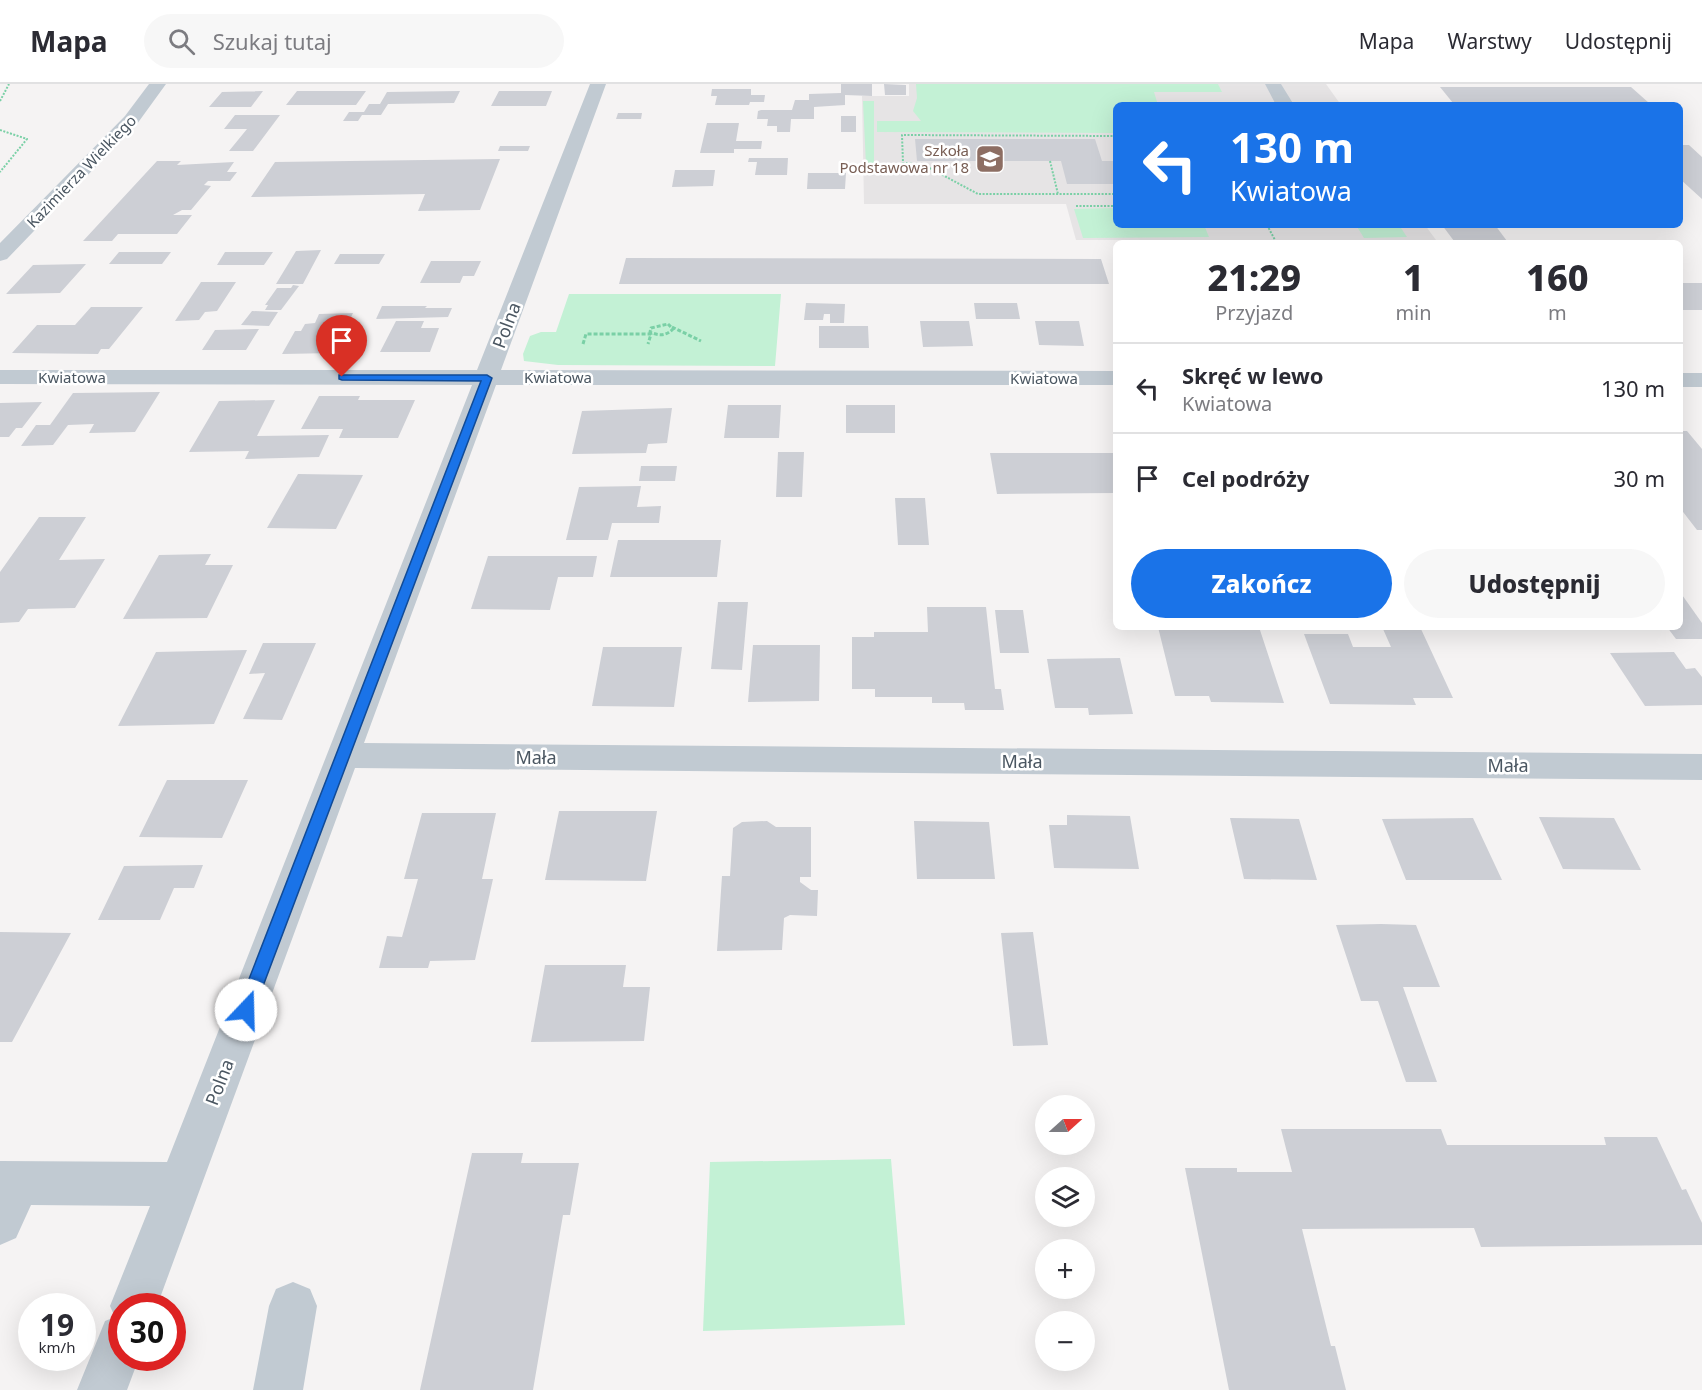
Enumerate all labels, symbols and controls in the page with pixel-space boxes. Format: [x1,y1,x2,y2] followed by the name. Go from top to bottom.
[144,14,564,68] search box
[30,22,108,60] text: Mapa
[165,25,198,58] icon: search
[213,26,332,56] text: Szukaj tutaj
[1359,27,1414,55] text: Mapa
[1447,27,1532,55] text: Warstwy
[1565,27,1672,55] text: Udostępnij
[22,110,140,232] street label: Kazimierza Wielkiego
[1230,118,1354,175] text: 130 m
[1131,126,1209,204] icon: left
[839,140,969,177] place label: Szkoła Podstawowa nr 18
[974,143,1006,175] school or university icon: Szkoła Podstawowa nr 18
[1230,172,1352,209] text: Kwiatowa
[1207,253,1301,302] text: 21:29
[1403,253,1424,302] text: 1
[1526,253,1589,302] text: 160
[486,298,526,352] street label: Polna
[1215,299,1293,326] text: Przyjazd
[1395,299,1432,326] text: min
[1548,299,1567,326] text: m
[316,315,367,377] pin
[325,324,358,357] icon: arrive
[1182,360,1324,390] text: Skręć w lewo
[38,367,106,387] street label: Kwiatowa
[524,367,592,387] street label: Kwiatowa
[1010,368,1078,388] street label: Kwiatowa
[1131,372,1164,405] icon: left
[1601,373,1665,403] text: 130 m
[1182,390,1272,417] text: Kwiatowa
[1131,462,1164,495] icon: arrive
[1182,463,1309,493] text: Cel podróży
[1614,463,1665,493] text: 30 m
[1131,549,1392,618] button: Zakończ
[1404,549,1665,618] button: Udostępnij
[515,745,557,769] street label: Mała
[1001,749,1043,773] street label: Mała
[1487,753,1529,777] street label: Mała
[214,978,278,1042] position arrow
[199,1055,239,1109] street label: Polna
[1035,1095,1095,1155] north arrow
[1035,1095,1095,1371] map controls
[1035,1167,1095,1227] button: layers
[1035,1239,1095,1299] button: +
[108,1293,186,1371] speed limit sign: 30
[40,1304,74,1345] text: 19
[1035,1311,1095,1371] button: −
[39,1337,75,1357] text: km/h

